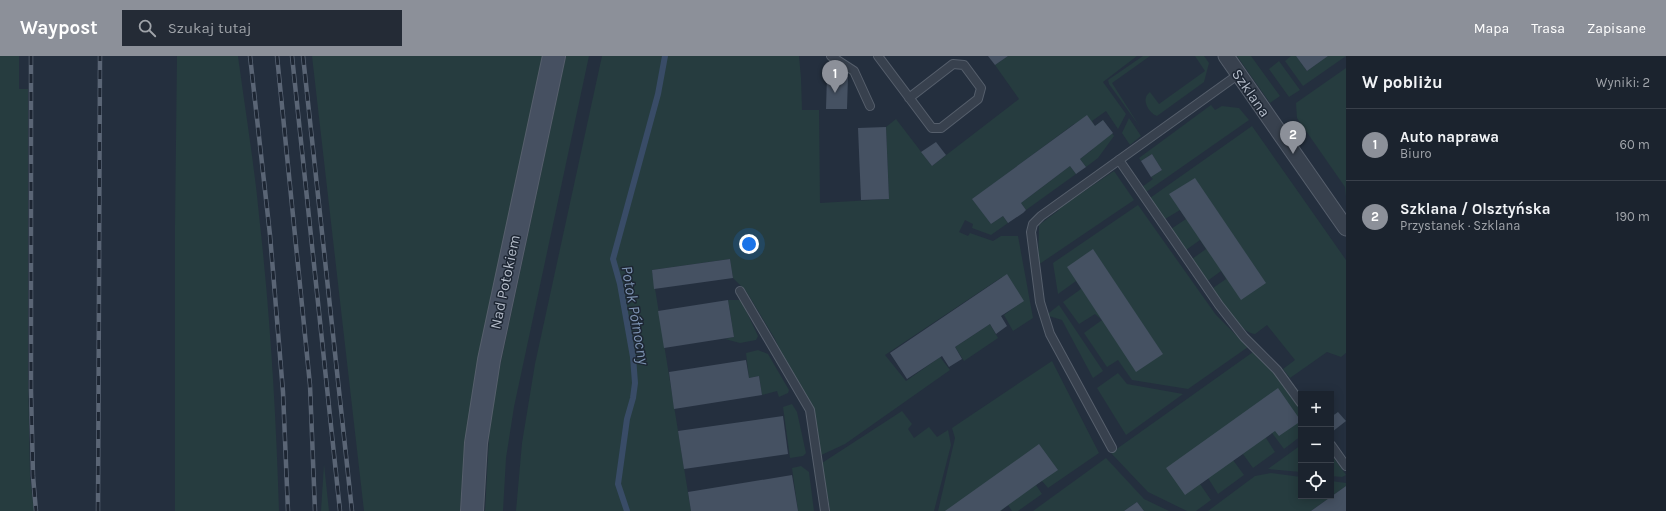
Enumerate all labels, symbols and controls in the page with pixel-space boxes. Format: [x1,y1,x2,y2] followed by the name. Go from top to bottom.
[122,10,402,46] search box
[20,17,98,39] text: Waypost
[136,17,158,39] icon: search
[168,19,251,37] text: Szukaj tutaj
[1474,20,1509,37] text: Mapa
[1531,20,1565,37] text: Trasa
[1587,20,1646,37] text: Zapisane
[822,60,848,93] pin: 1
[1228,66,1274,120] street label: Szklana
[1362,72,1443,92] text: W pobliżu
[1596,75,1650,90] text: Wyniki: 2
[1280,121,1306,154] pin: 2
[1400,128,1499,146] text: Auto naprawa
[1373,137,1377,152] text: 1
[1620,137,1650,152] text: 60 m
[1400,146,1432,161] text: Biuro
[1400,200,1551,218] text: Szklana / Olsztyńska
[1371,209,1379,224] text: 2
[1615,209,1650,224] text: 190 m
[1400,218,1520,233] text: Przystanek · Szklana
[486,233,524,331] street label: Nad Potokiem
[739,234,759,254] your location
[617,264,654,367] water label: Potok Północny
[1298,391,1334,499] map controls
[1298,391,1334,427] button: +
[1298,427,1334,463] button: −
[1298,463,1334,499] button: locate

